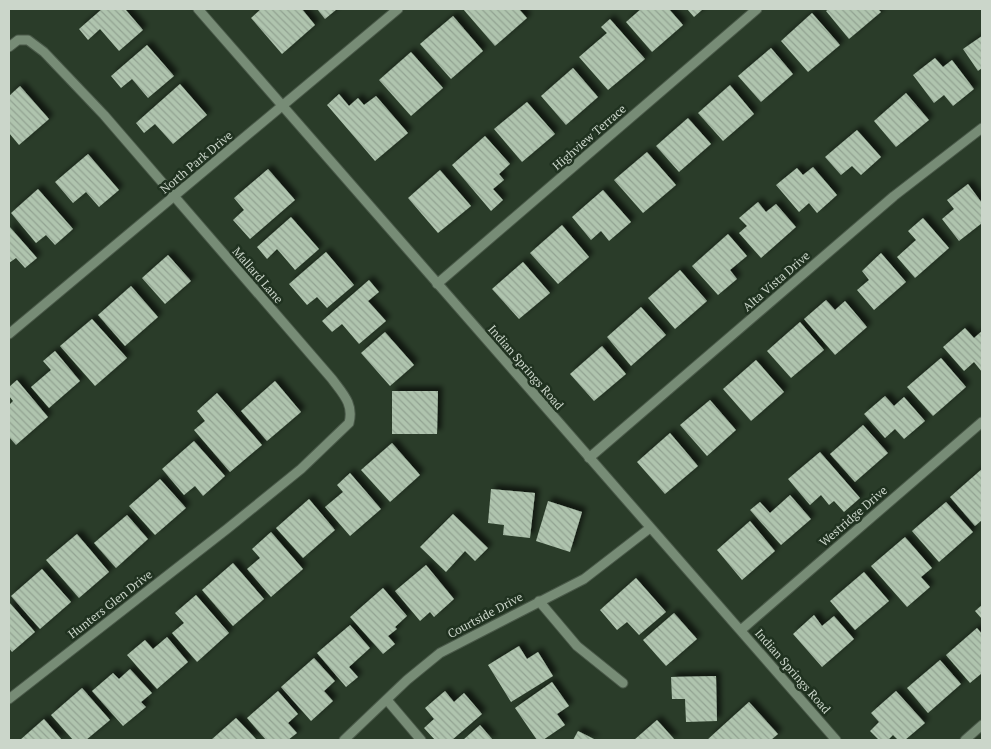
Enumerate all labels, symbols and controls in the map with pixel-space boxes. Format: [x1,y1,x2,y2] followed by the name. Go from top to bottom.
[549,101,629,173] street label: Highview Terrace
[157,127,235,197] street label: North Park Drive
[229,244,287,306] street label: Mallard Lane
[739,248,813,314] street label: Alta Vista Drive
[485,322,567,413] street label: Indian Springs Road
[816,482,890,550] street label: Westridge Drive
[65,567,155,641] street label: Hunters Glen Drive
[445,589,525,641] street label: Courtside Drive
[752,626,834,717] street label: Indian Springs Road

